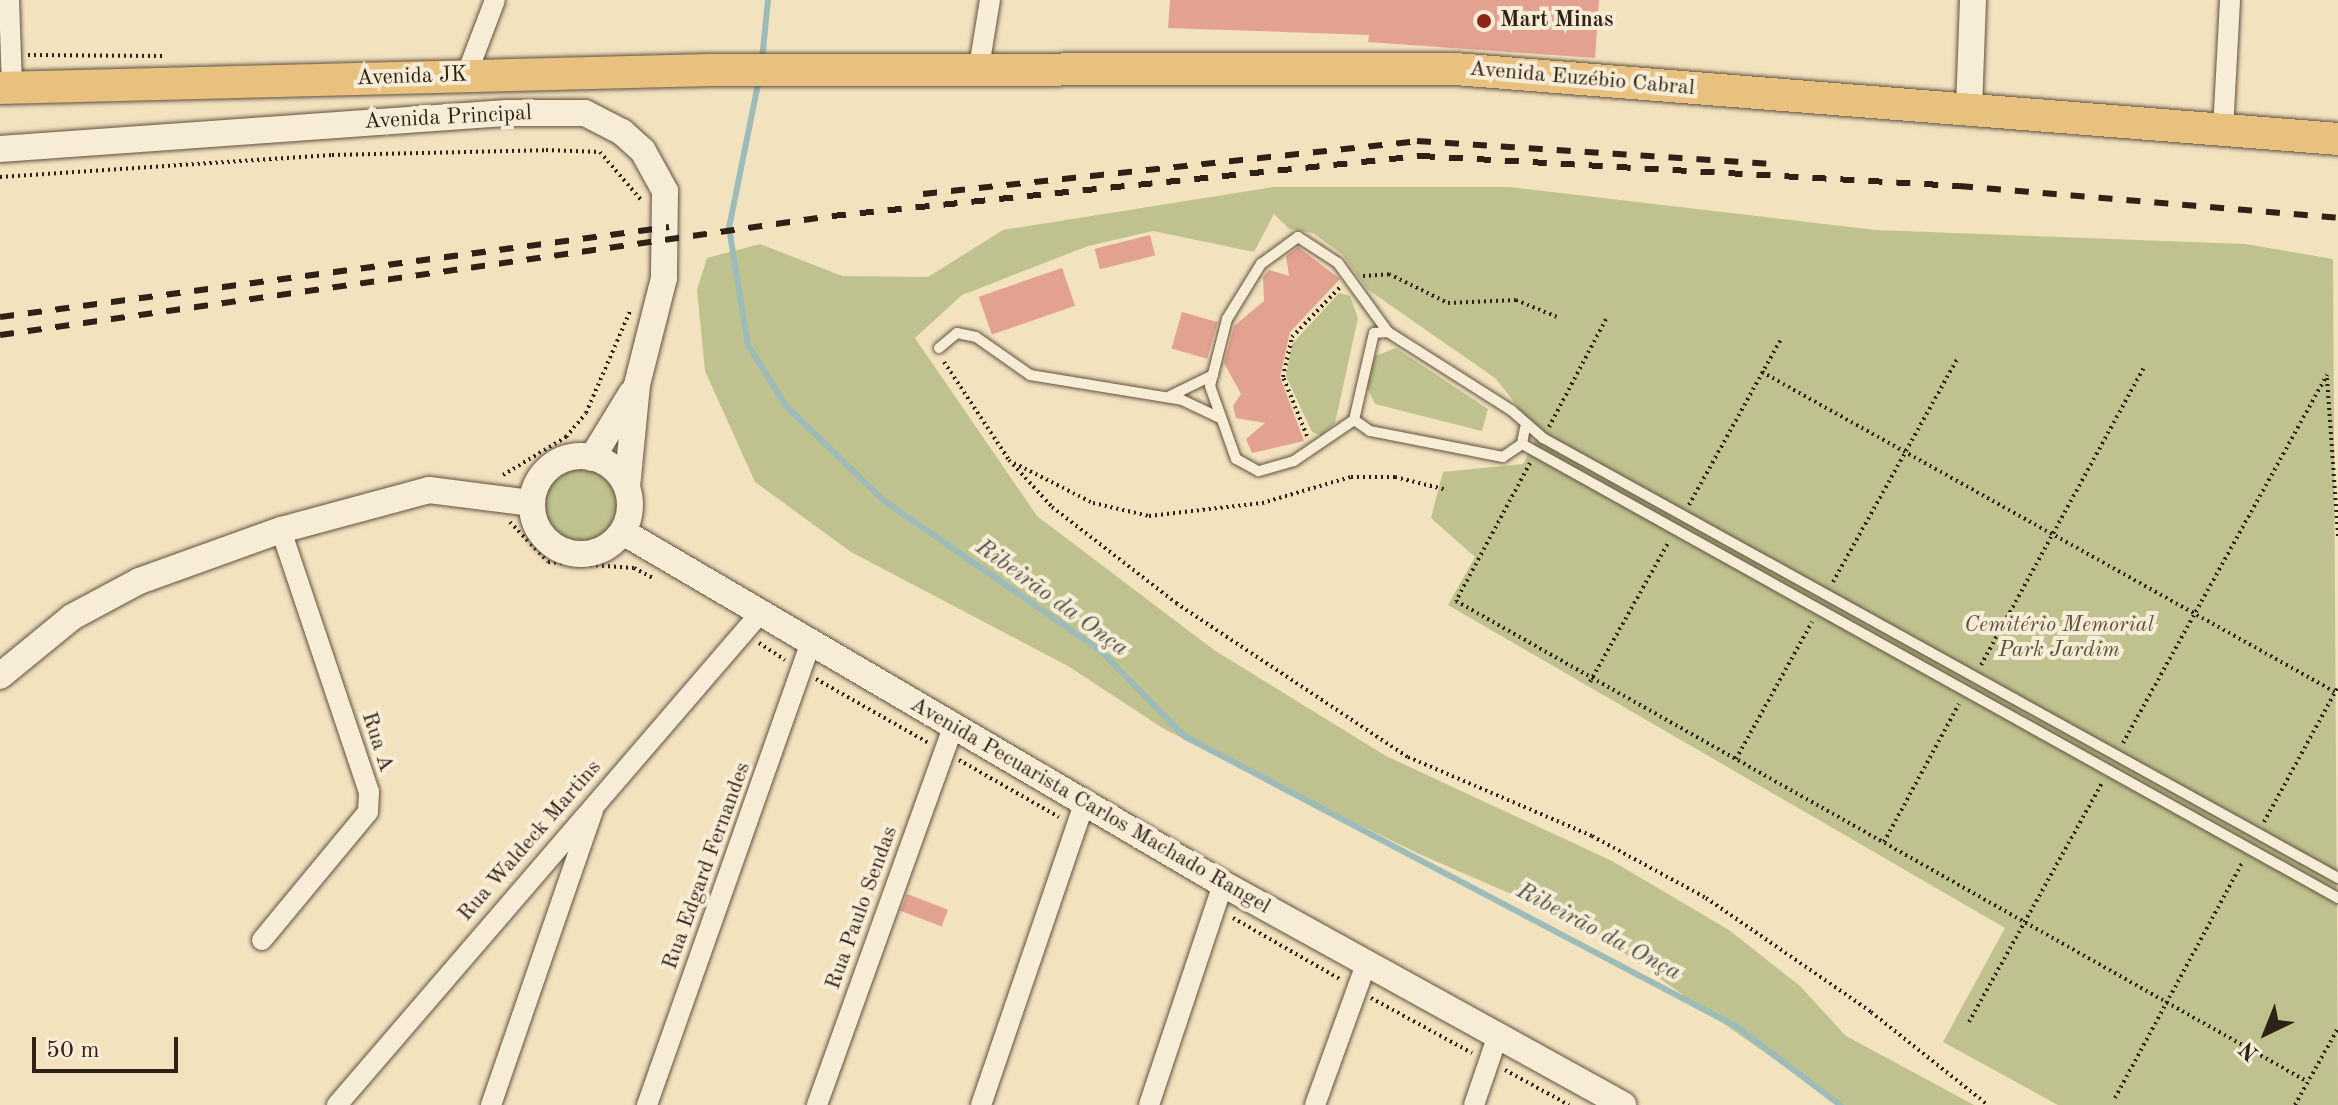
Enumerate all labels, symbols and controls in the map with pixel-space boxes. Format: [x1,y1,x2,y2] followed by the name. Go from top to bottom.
[1500,8,1613,34] place label: Mart Minas
[1475,12,1493,30] marker: Mart Minas
[1468,56,1696,102] street label: Avenida Euzébio Cabral
[356,62,468,92] street label: Avenida JK
[363,100,533,136] street label: Avenida Principal
[969,534,1133,664] water label: Ribeirão da Onça
[1964,612,2154,664] park label: Cemitério Memorial Park Jardim
[905,692,1275,920] street label: Avenida Pecuarista Carlos Machado Rangel
[355,709,399,775] street label: Rua A
[453,755,607,927] street label: Rua Waldeck Martins
[657,759,757,973] street label: Rua Edgard Fernandes
[820,823,904,993] street label: Rua Paulo Sendas
[1511,878,1685,988] water label: Ribeirão da Onça
[2226,993,2306,1073] north arrow
[36,1021,182,1071] scale bar
[2236,1037,2263,1064] text: N
[46,1039,100,1063] text: 50 m

